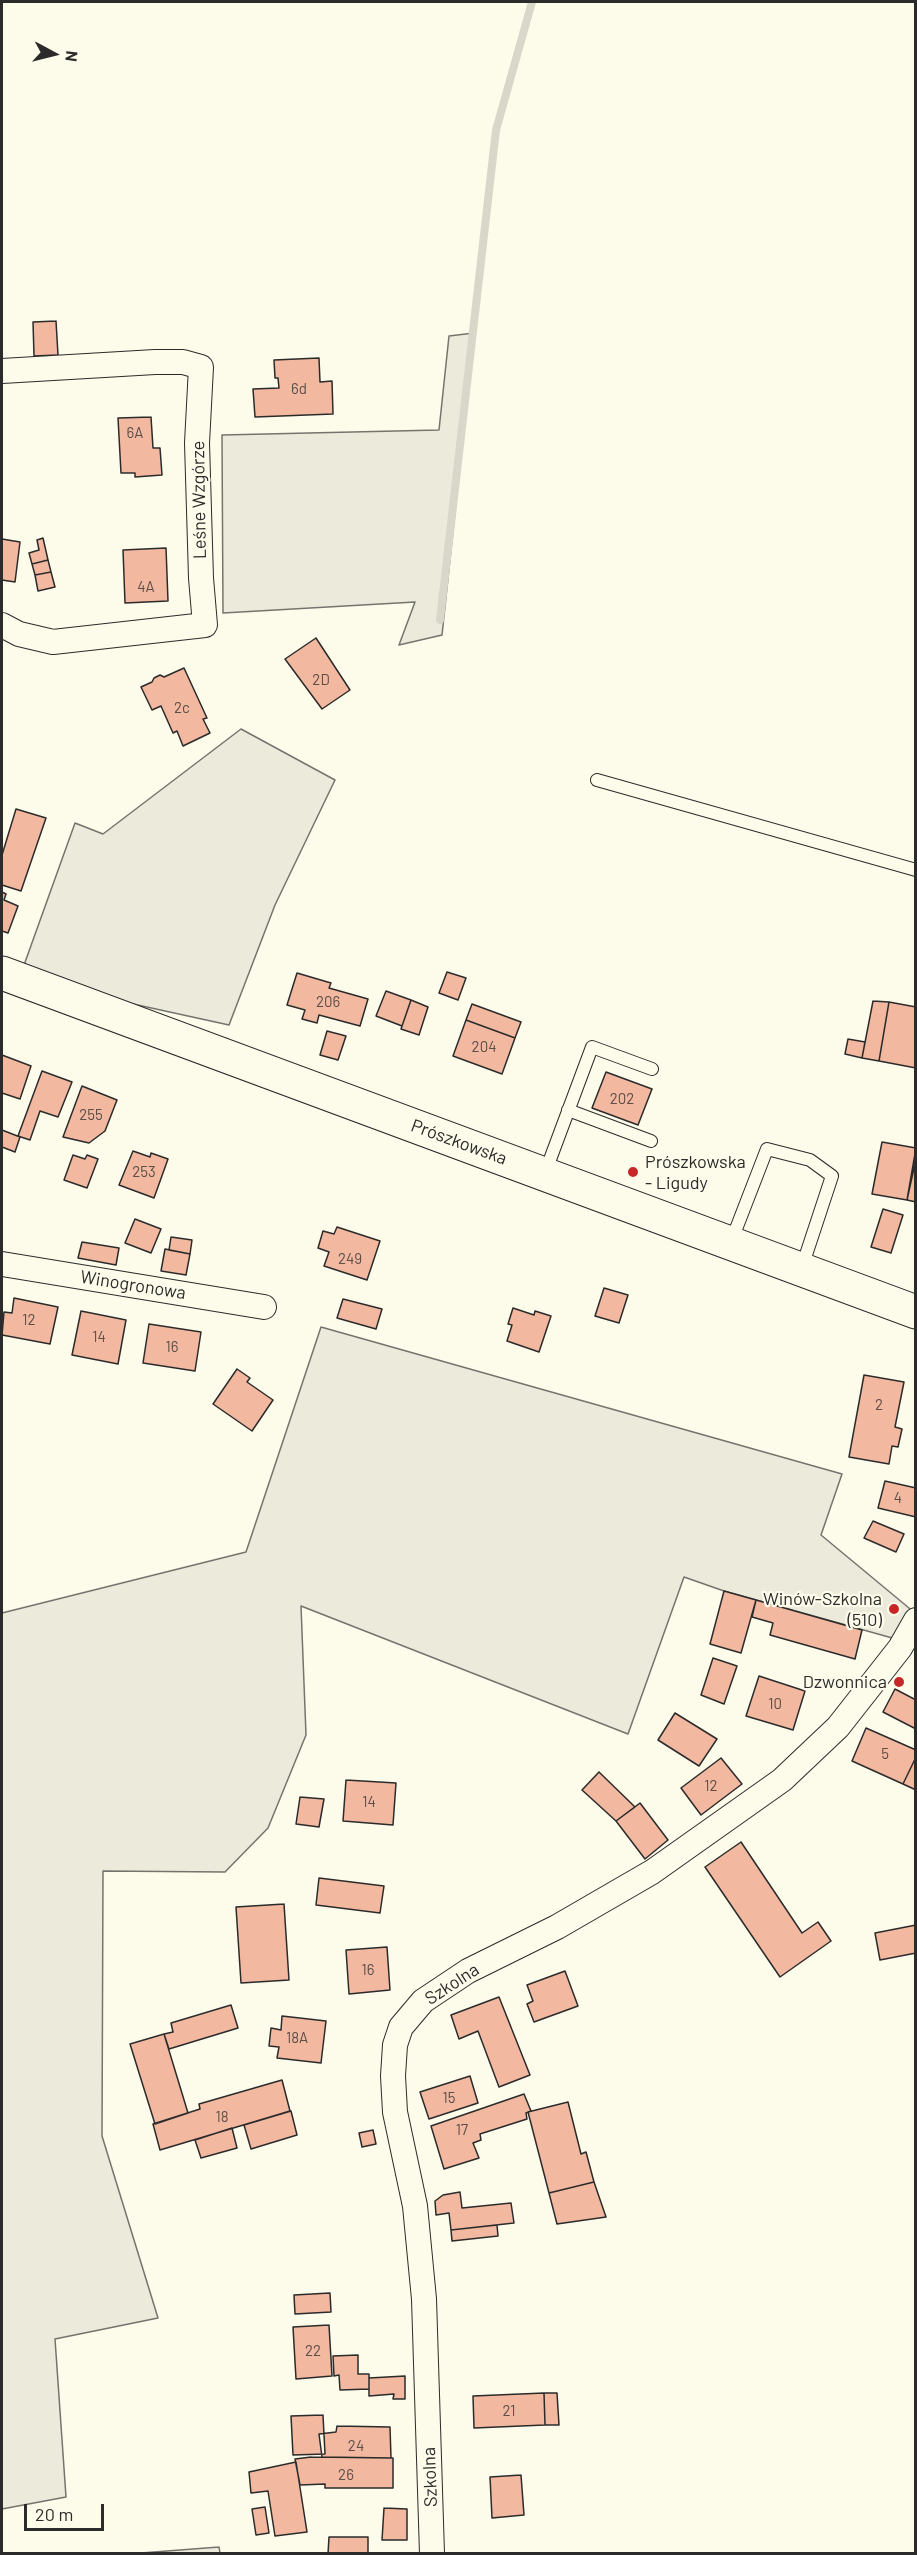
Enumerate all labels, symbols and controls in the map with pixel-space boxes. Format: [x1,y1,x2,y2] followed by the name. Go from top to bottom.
[24,24,84,84] north arrow
[62,50,82,63] text: N
[291,380,307,398] house number: 6d
[127,424,143,442] house number: 6A
[187,441,211,559] street label: Leśne Wzgórze
[137,578,155,596] house number: 4A
[312,671,330,689] house number: 2D
[174,699,190,717] house number: 2c
[316,993,340,1011] house number: 206
[472,1038,496,1056] house number: 204
[610,1090,634,1108] house number: 202
[79,1106,103,1124] house number: 255
[408,1115,510,1169] street label: Prószkowska
[645,1151,746,1194] place label: Prószkowska - Ligudy
[132,1163,156,1181] house number: 253
[626,1165,640,1179] marker: Prószkowska - Ligudy
[338,1250,362,1268] house number: 249
[79,1266,187,1304] street label: Winogronowa
[22,1311,36,1329] house number: 12
[92,1328,106,1346] house number: 14
[166,1338,178,1356] house number: 16
[875,1396,883,1414] house number: 2
[894,1489,902,1507] house number: 4
[763,1588,882,1630] place label: Winów-Szkolna (510)
[887,1602,901,1616] marker: Winów-Szkolna (510)
[803,1671,887,1693] place label: Dzwonnica
[892,1675,906,1689] marker: Dzwonnica
[768,1695,782,1713] house number: 10
[881,1745,889,1763] house number: 5
[704,1777,718,1795] house number: 12
[362,1793,376,1811] house number: 14
[421,1959,483,2009] street label: Szkolna
[362,1961,374,1979] house number: 16
[286,2029,308,2047] house number: 18A
[443,2089,455,2107] house number: 15
[215,2108,229,2126] house number: 18
[456,2121,468,2139] house number: 17
[305,2342,321,2360] house number: 22
[502,2402,516,2420] house number: 21
[348,2437,364,2455] house number: 24
[418,2447,442,2507] street label: Szkolna
[338,2466,354,2484] house number: 26
[27,2492,106,2530] scale bar
[35,2503,73,2525] text: 20 m

